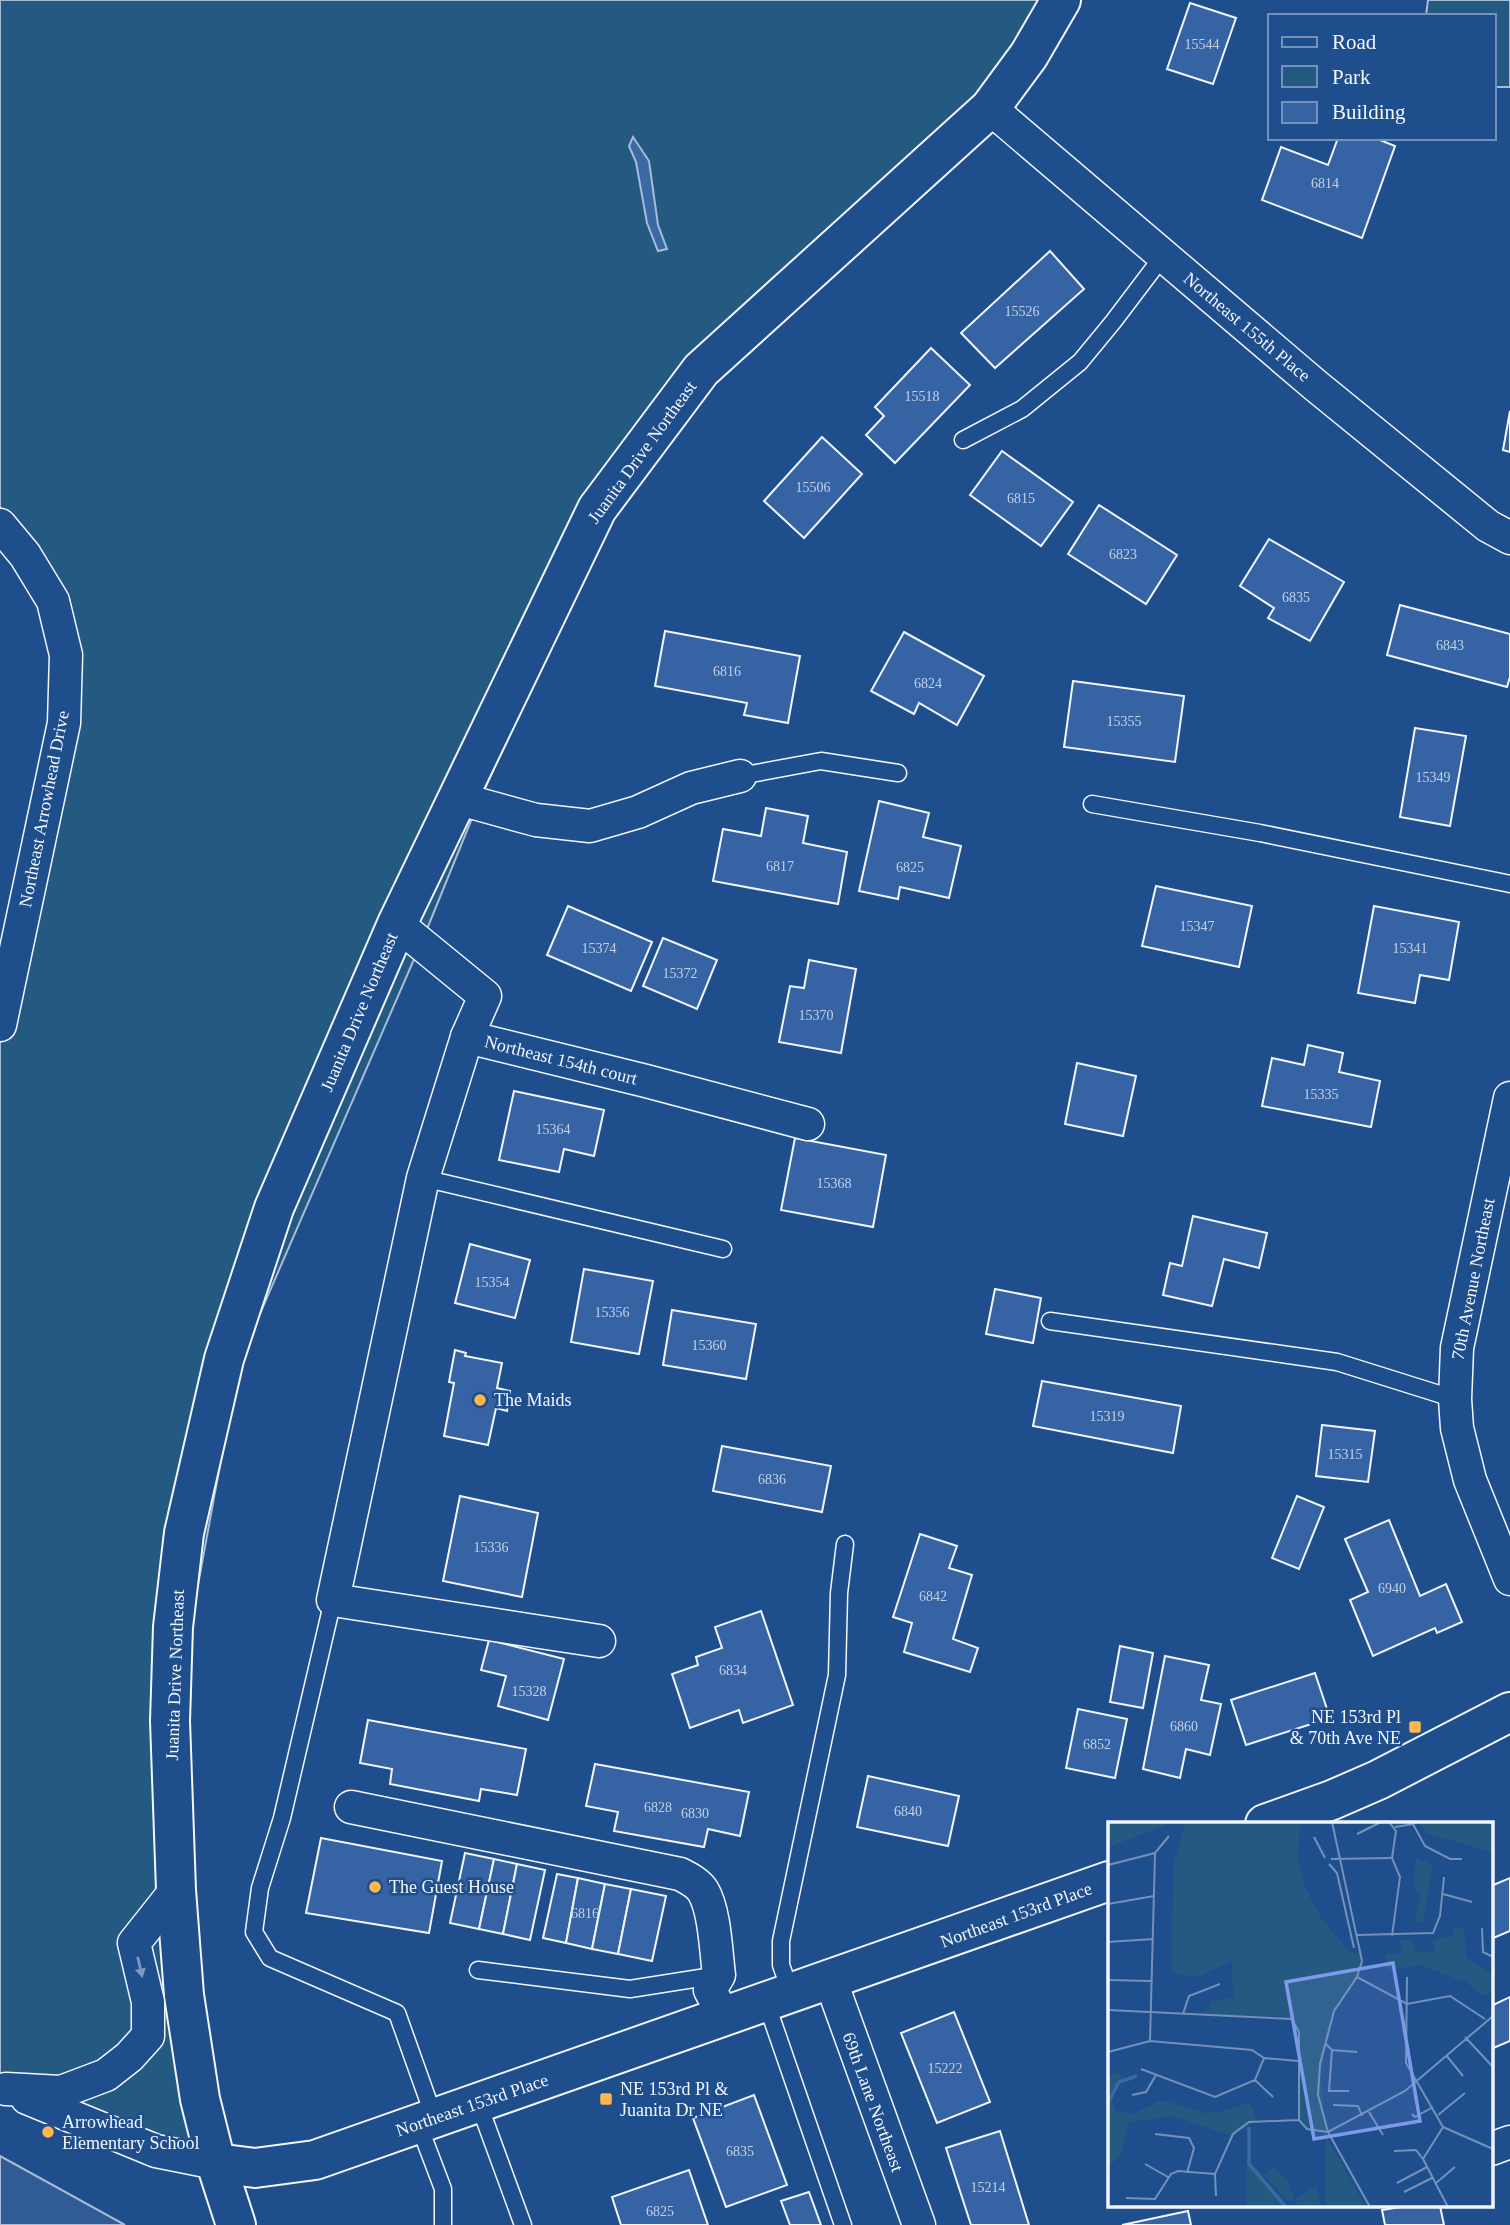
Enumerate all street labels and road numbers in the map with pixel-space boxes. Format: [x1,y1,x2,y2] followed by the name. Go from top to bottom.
[1180,268,1314,386] street label: Northeast 155th Place
[584,377,700,527] street label: Juanita Drive Northeast
[15,709,73,909] street label: Northeast Arrowhead Drive
[316,929,402,1095] street label: Juanita Drive Northeast
[482,1031,640,1089] street label: Northeast 154th court
[1447,1196,1499,1362] street label: 70th Avenue Northeast
[162,1589,188,1761] street label: Juanita Drive Northeast
[937,1878,1095,1952] street label: Northeast 153rd Place
[838,2030,908,2174] street label: 69th Lane Northeast
[393,2070,551,2140] street label: Northeast 153rd Place

